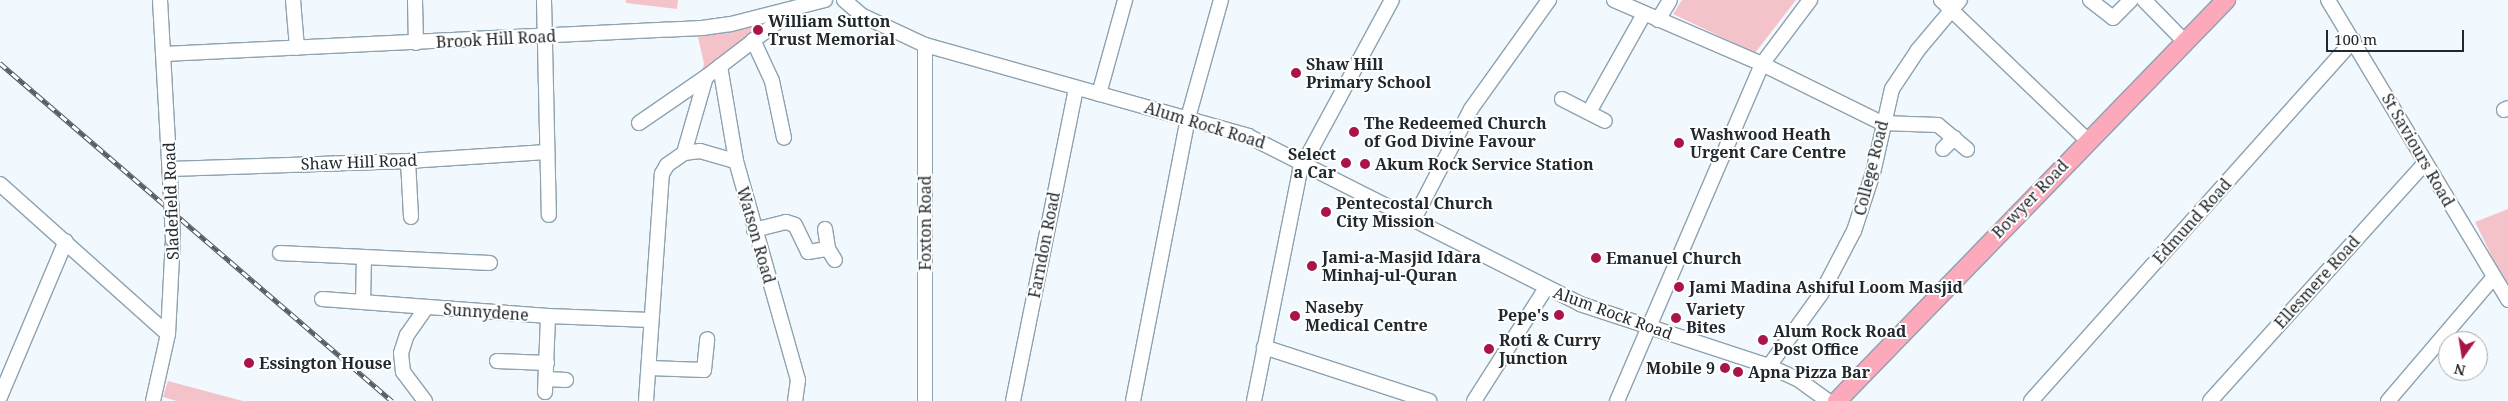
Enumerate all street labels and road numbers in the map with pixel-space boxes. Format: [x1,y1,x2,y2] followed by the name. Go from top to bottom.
[435,26,557,52] street label: Brook Hill Road
[2378,90,2458,210] street label: St Saviours Road
[1142,97,1268,153] street label: Alum Rock Road
[1850,118,1892,218] street label: College Road
[159,142,183,260] street label: Sladefield Road
[301,150,417,174] street label: Shaw Hill Road
[1988,156,2072,242] street label: Bowyer Road
[2149,174,2235,268] street label: Edmund Road
[915,175,935,271] street label: Foxton Road
[733,184,779,286] street label: Watson Road
[1024,190,1064,300] street label: Farndon Road
[2270,232,2364,332] street label: Ellesmere Road
[1551,283,1675,343] street label: Alum Rock Road
[443,299,529,325] street label: Sunnydene

